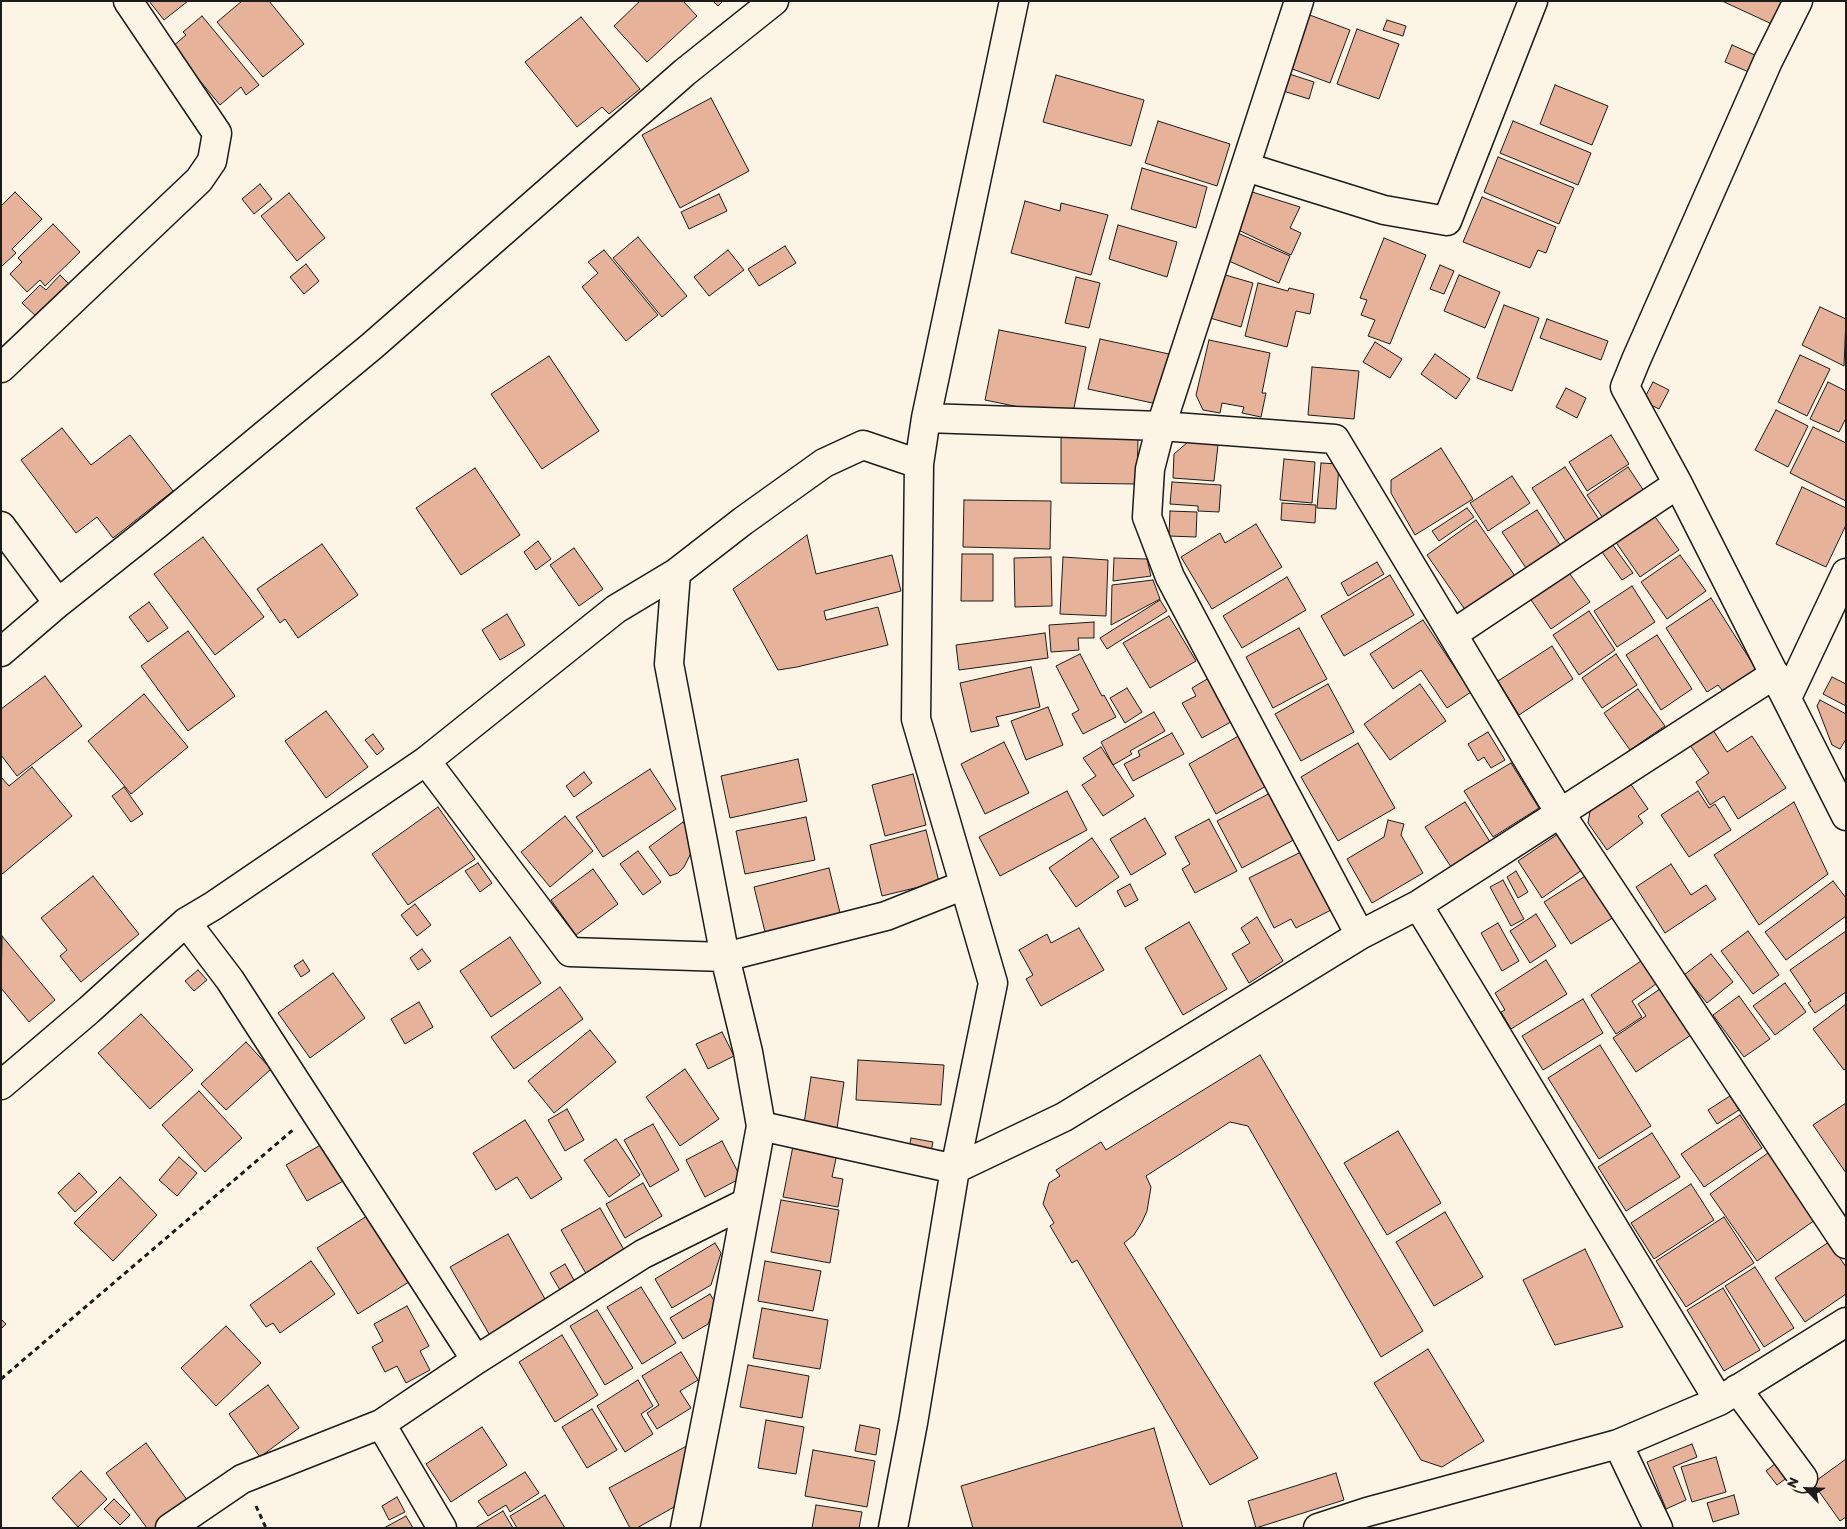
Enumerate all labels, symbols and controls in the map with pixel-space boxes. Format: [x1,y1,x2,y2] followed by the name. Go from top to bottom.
[1782,1464,1832,1514] north arrow
[1783,1475,1803,1490] text: N

